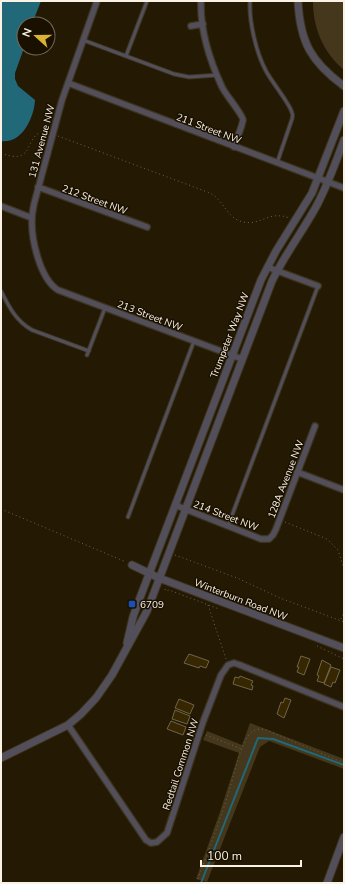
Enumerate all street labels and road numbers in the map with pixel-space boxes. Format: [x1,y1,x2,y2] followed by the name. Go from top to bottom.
[25,103,59,180] street label: 131 Avenue NW
[174,110,243,148] street label: 211 Street NW
[60,182,129,218] street label: 212 Street NW
[207,290,253,380] street label: Trumpeter Way NW
[115,297,184,335] street label: 213 Street NW
[265,438,307,521] street label: 128A Avenue NW
[191,497,260,535] street label: 214 Street NW
[192,576,289,624] street label: Winterburn Road NW
[160,717,202,812] street label: Redtail Common NW

